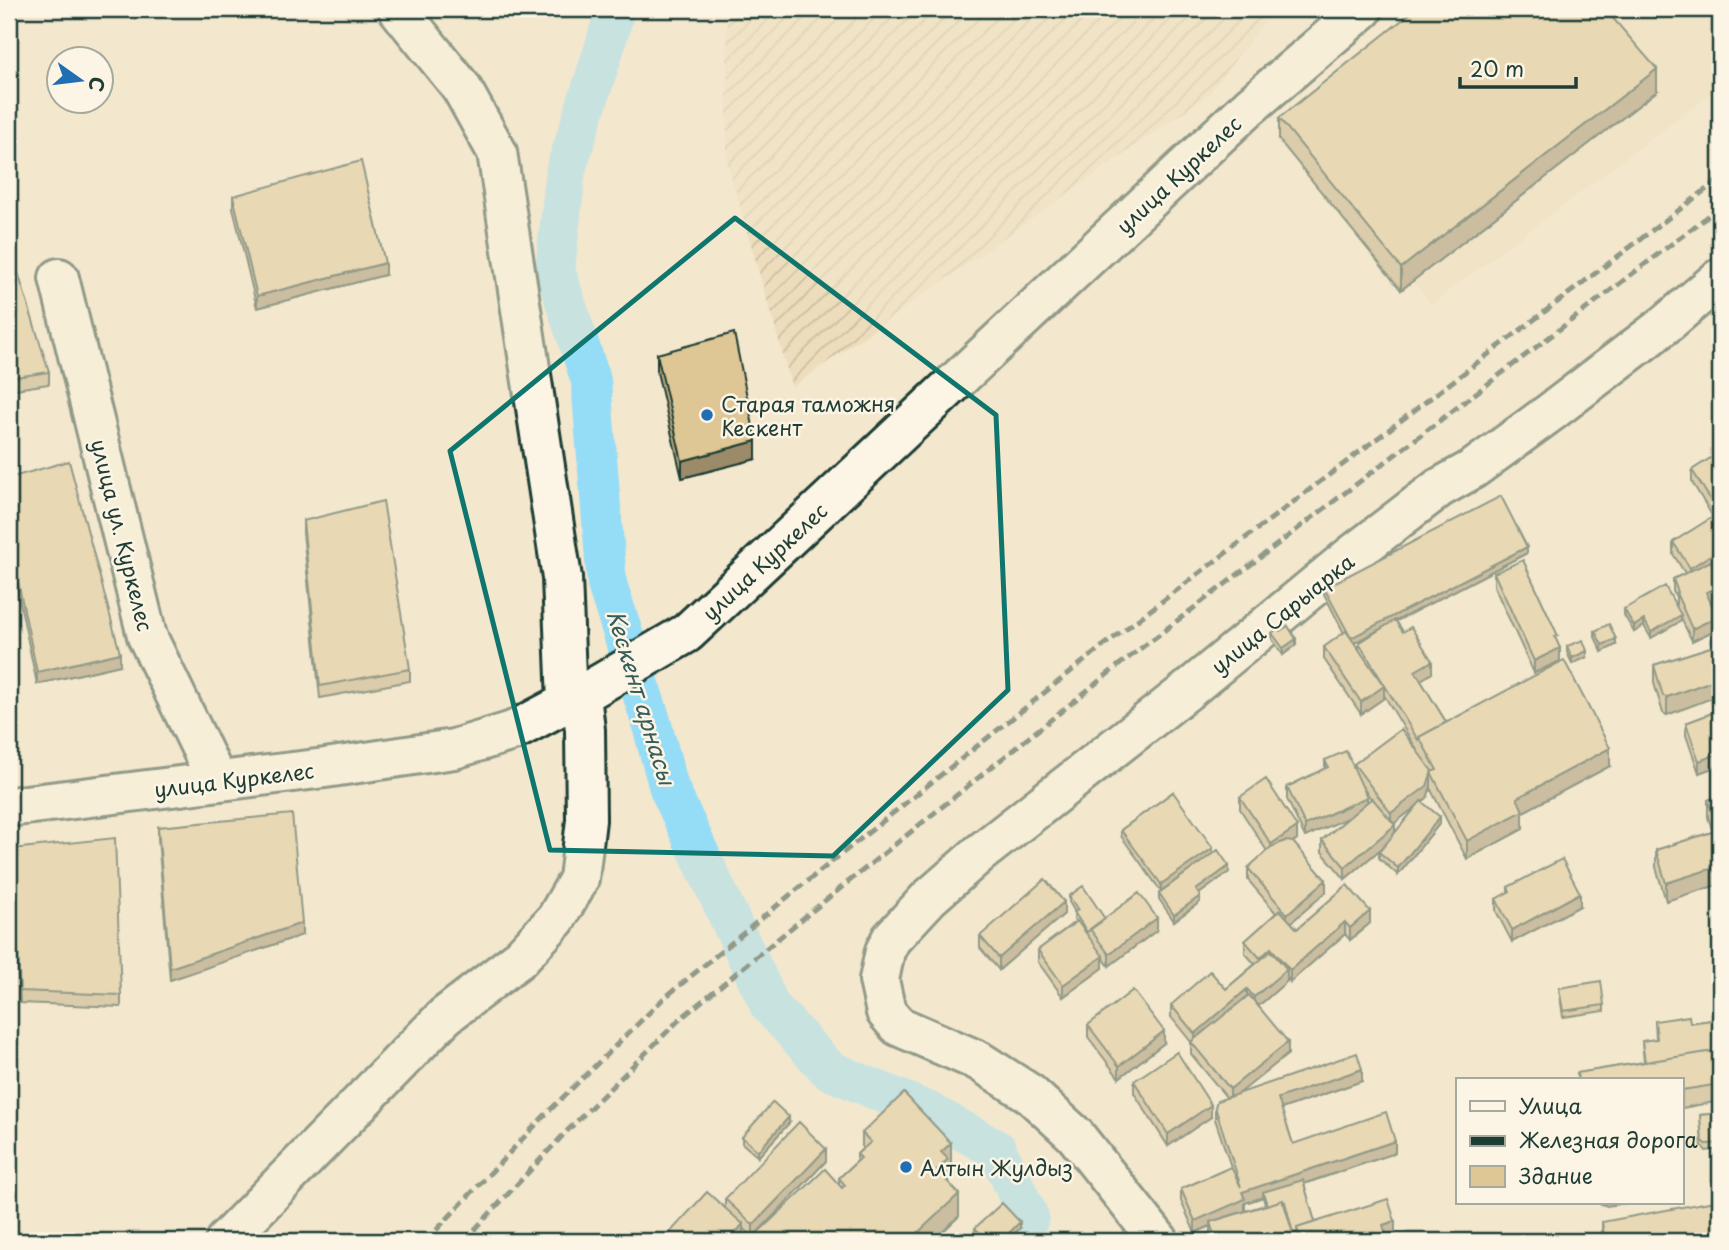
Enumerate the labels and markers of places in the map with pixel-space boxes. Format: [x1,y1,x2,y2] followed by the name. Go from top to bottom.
[721,387,895,443] place label: Старая таможня Кескент
[699,407,715,423] marker: Старая таможня Кескент
[920,1151,1073,1183] place label: Алтын Жулдыз
[898,1159,914,1175] marker: Алтын Жулдыз

